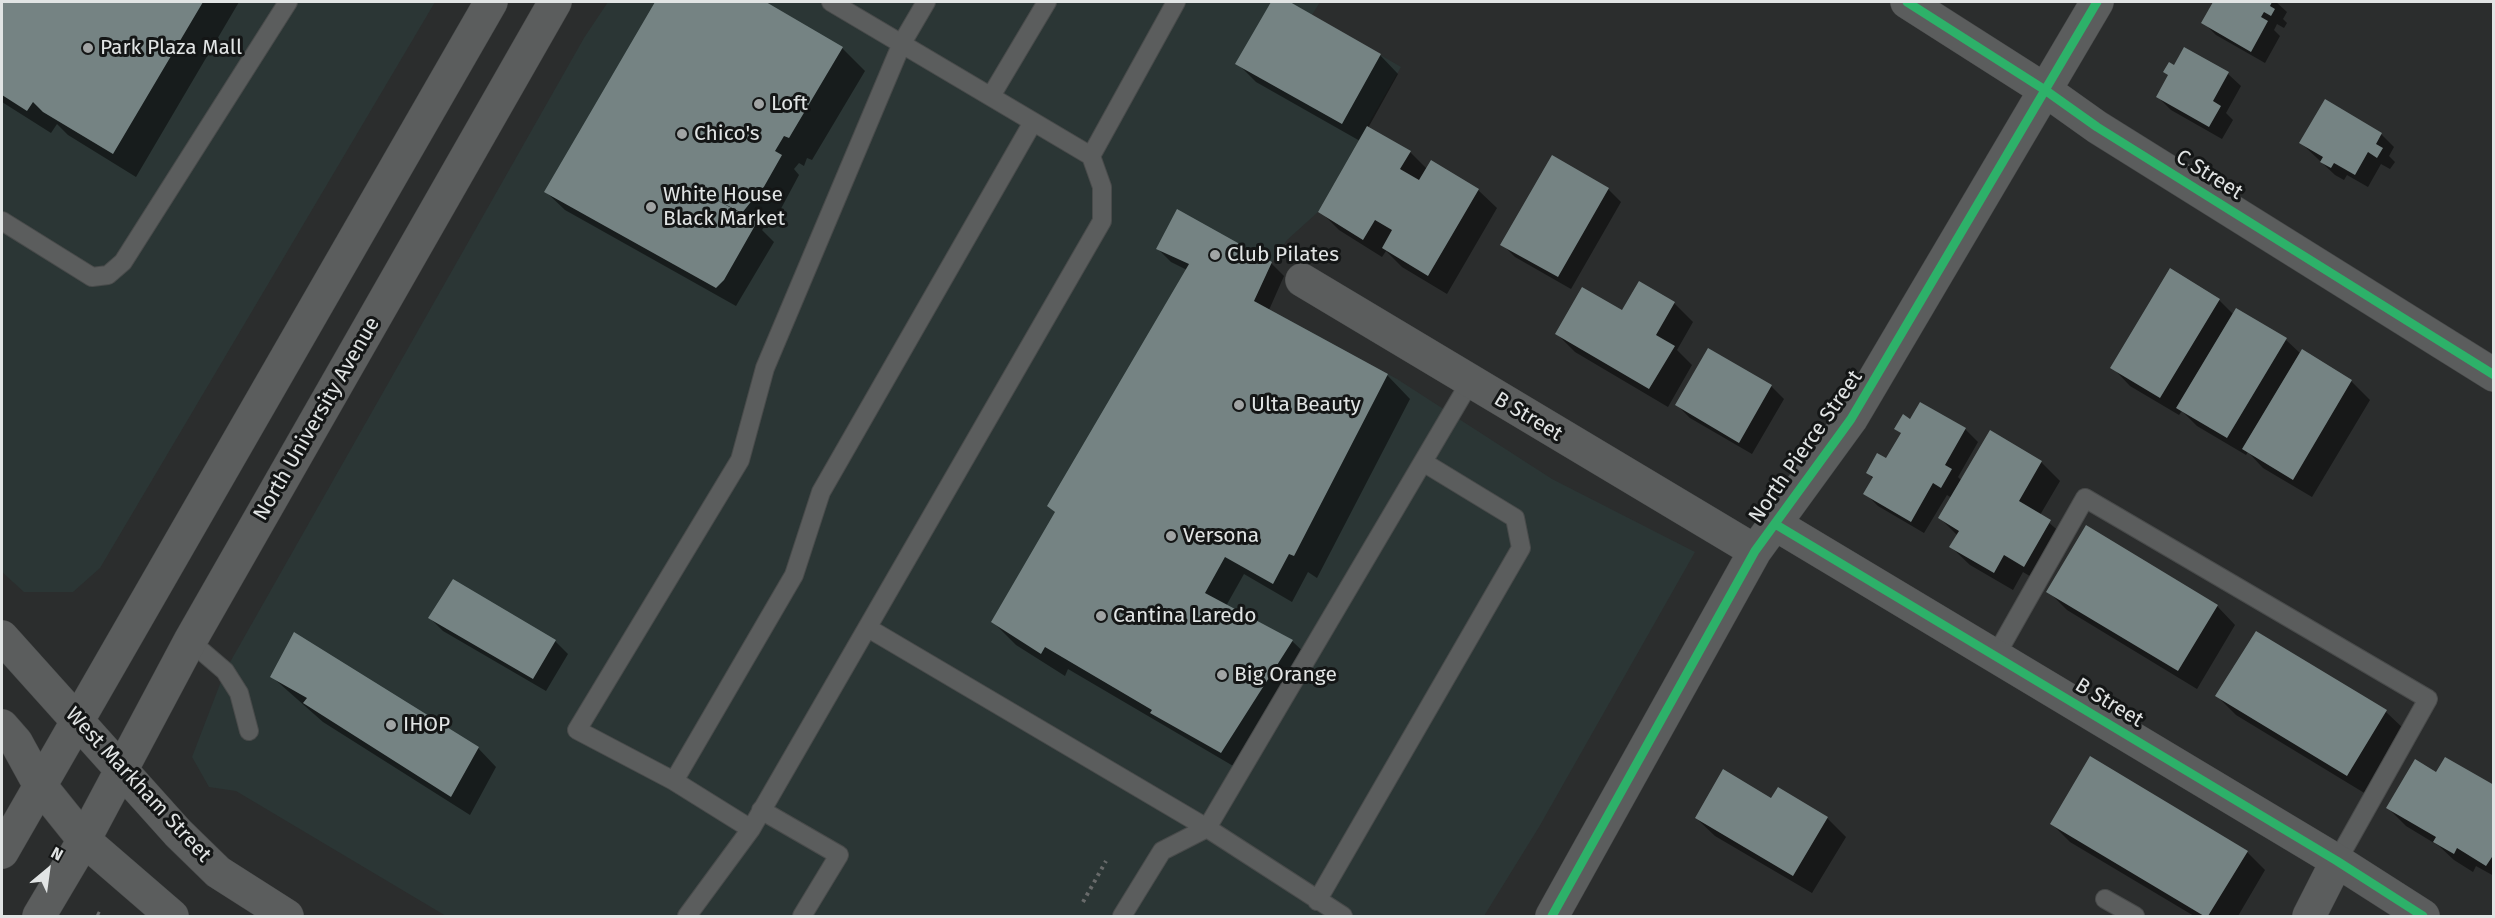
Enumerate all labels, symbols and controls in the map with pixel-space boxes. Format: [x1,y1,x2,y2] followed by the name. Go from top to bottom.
[100,35,242,61] place label: Park Plaza Mall
[81,41,95,55] marker: Park Plaza Mall
[771,91,808,117] place label: Loft
[752,97,766,111] marker: Loft
[694,121,760,147] place label: Chico's
[675,127,689,141] marker: Chico's
[2171,145,2247,205] street label: C Street
[663,182,785,232] place label: White House Black Market
[644,200,658,214] marker: White House Black Market
[1227,242,1339,268] place label: Club Pilates
[1208,248,1222,262] marker: Club Pilates
[248,313,386,525] street label: North University Avenue
[1744,366,1868,528] street label: North Pierce Street
[1489,387,1567,447] street label: B Street
[1251,392,1361,418] place label: Ulta Beauty
[1232,398,1246,412] marker: Ulta Beauty
[1183,523,1259,549] place label: Versona
[1164,529,1178,543] marker: Versona
[1113,603,1256,629] place label: Cantina Laredo
[1094,609,1108,623] marker: Cantina Laredo
[1234,662,1337,688] place label: Big Orange
[1215,668,1229,682] marker: Big Orange
[2070,673,2148,733] street label: B Street
[60,702,216,868] street label: West Markham Street
[403,712,450,738] place label: IHOP
[384,718,398,732] marker: IHOP
[18,840,78,900] north arrow
[48,843,66,865] text: N

